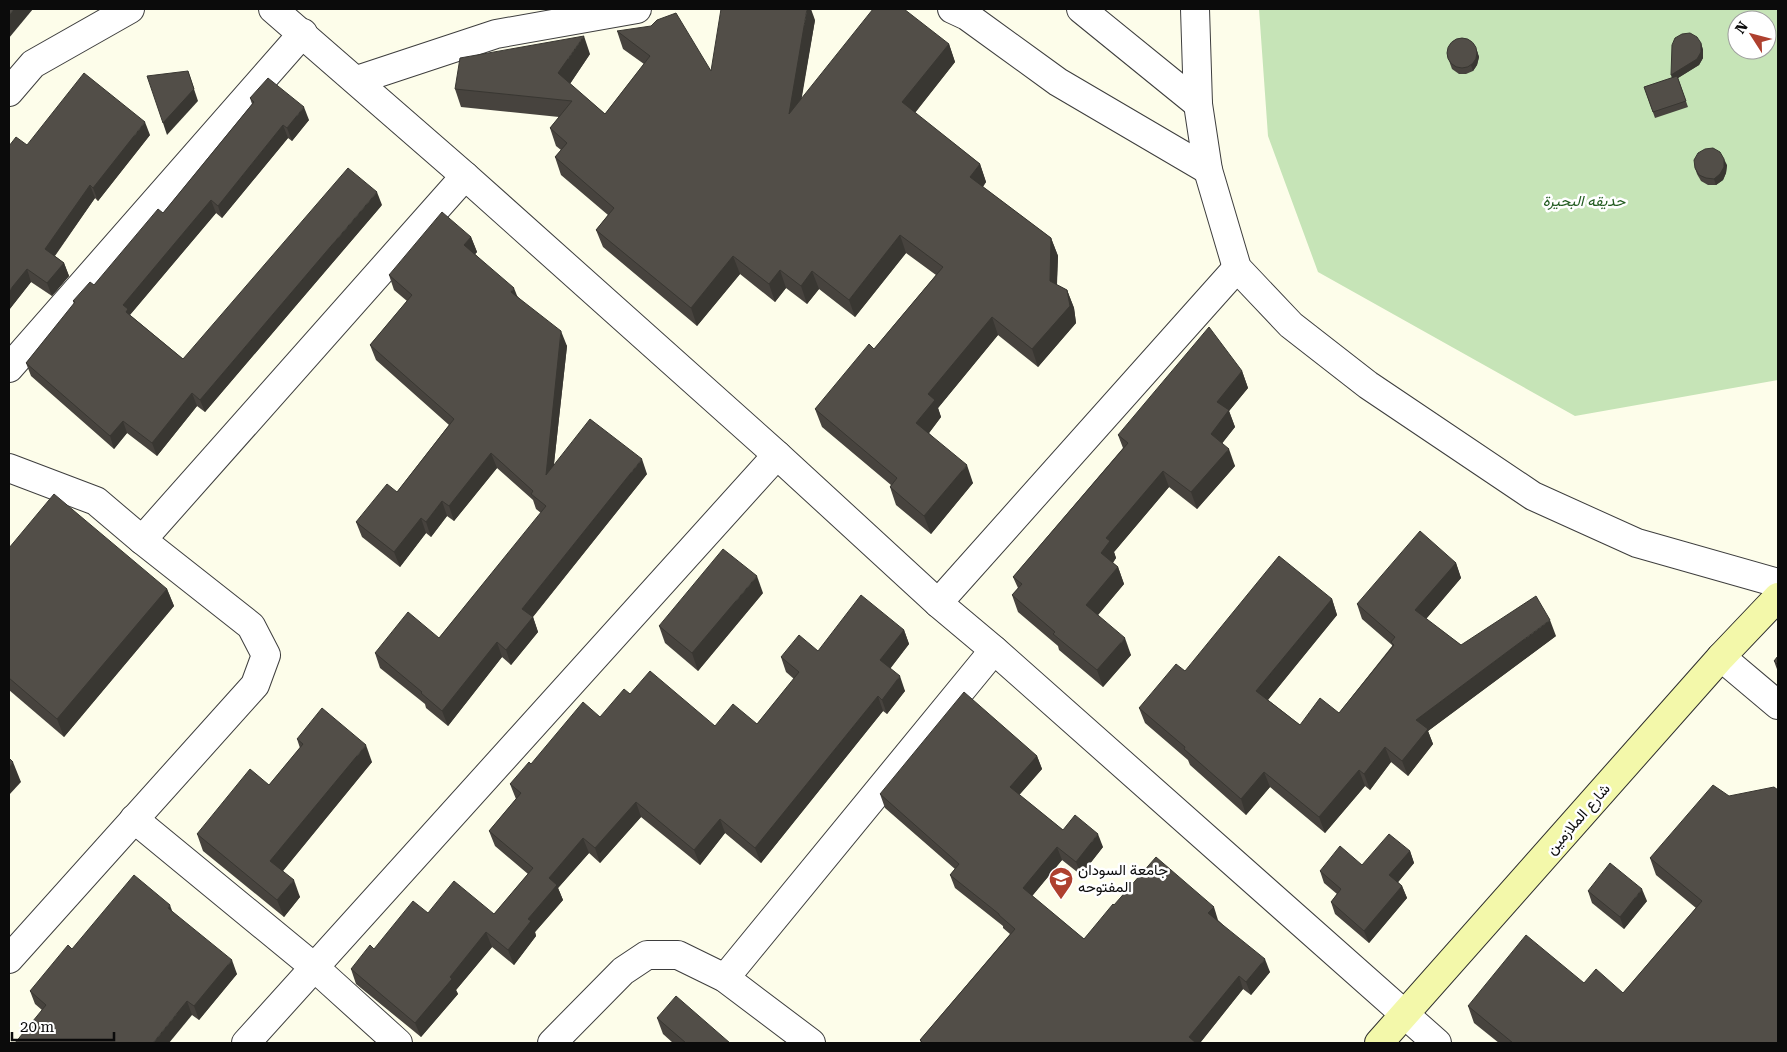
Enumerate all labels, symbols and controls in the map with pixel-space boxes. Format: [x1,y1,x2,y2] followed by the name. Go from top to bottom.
[1727,10,1777,60] north arrow
[1732,18,1751,36] text: N
[1543,192,1626,210] park label: حديقه البحيرة
[1542,780,1615,859] street label: شارع الملازمين
[1078,861,1168,896] place label: جامعة السودان المفتوحه
[1048,866,1074,900] school or university icon: جامعة السودان المفتوحه
[12,1010,115,1042] scale bar
[20,1018,55,1036] text: 20 m

